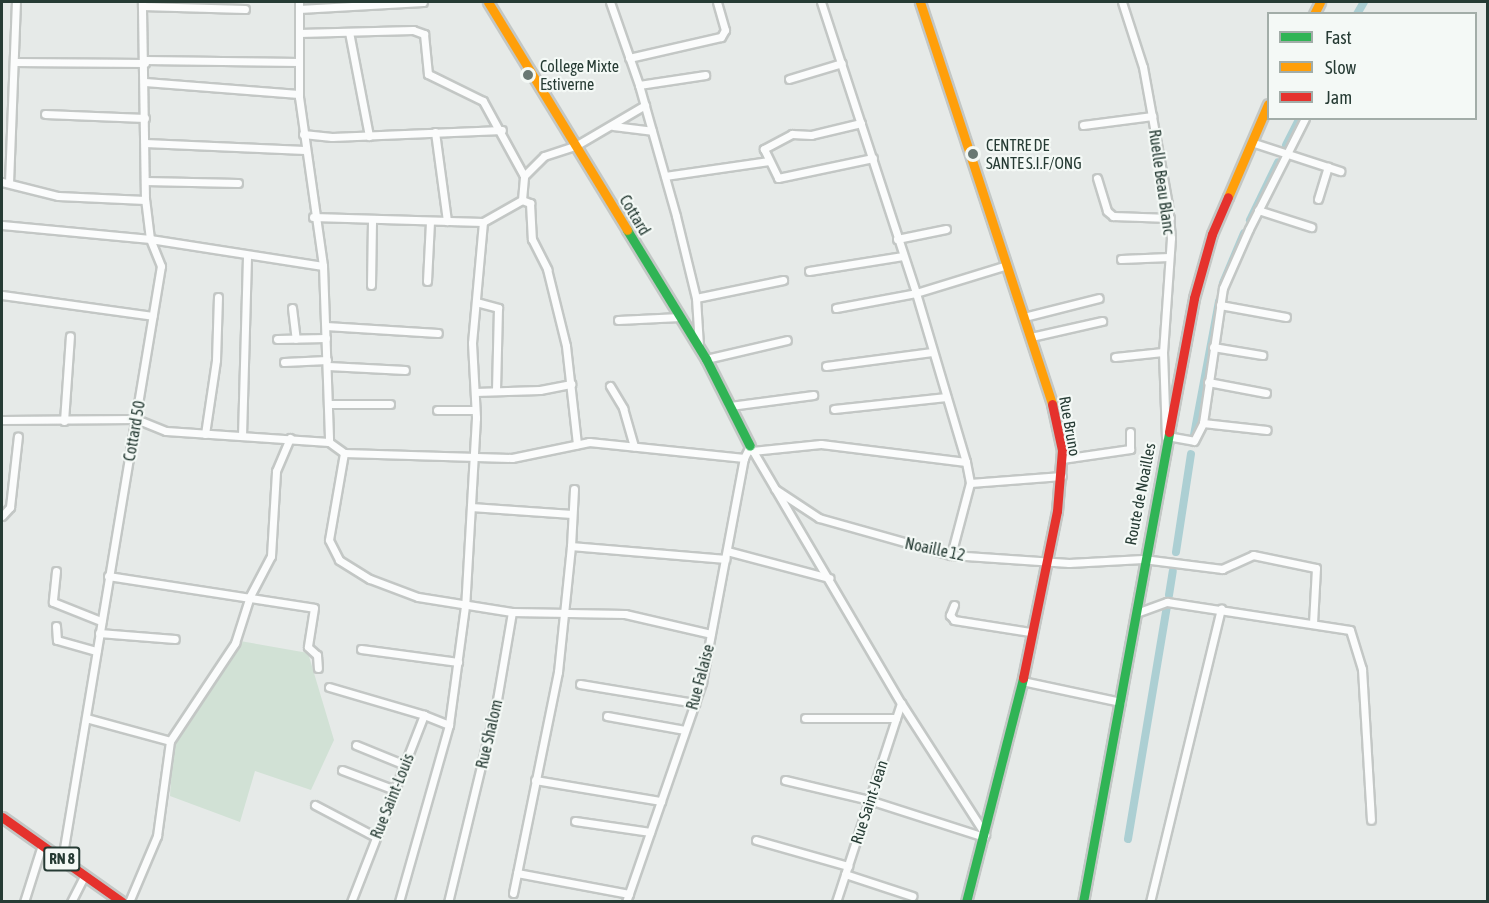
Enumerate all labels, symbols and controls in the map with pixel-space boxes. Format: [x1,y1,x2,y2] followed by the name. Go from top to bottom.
[1267,12,1477,120] legend
[1325,27,1352,48] text: Fast
[540,56,619,94] place label: College Mixte Estiverne
[1325,57,1356,78] text: Slow
[521,68,535,82] marker: College Mixte Estiverne
[1325,87,1352,108] text: Jam
[1145,128,1179,236] street label: Ruelle Beau Blanc
[986,135,1082,173] place label: CENTRE DE SANTE S.I.F/ONG
[964,145,982,163] marker: CENTRE DE SANTE S.I.F/ONG
[616,191,654,239] street label: Cottard
[1055,395,1085,457] street label: Rue Bruno
[119,399,149,463] street label: Cottard 50
[1121,441,1159,547] street label: Route de Noailles
[903,533,967,565] street label: Noaille 12
[682,642,718,712] street label: Rue Falaise
[472,698,506,770] street label: Rue Shalom
[366,751,418,841] street label: Rue Saint-Louis
[846,758,892,846] street label: Rue Saint-Jean
[42,847,82,871] road number: RN 8

